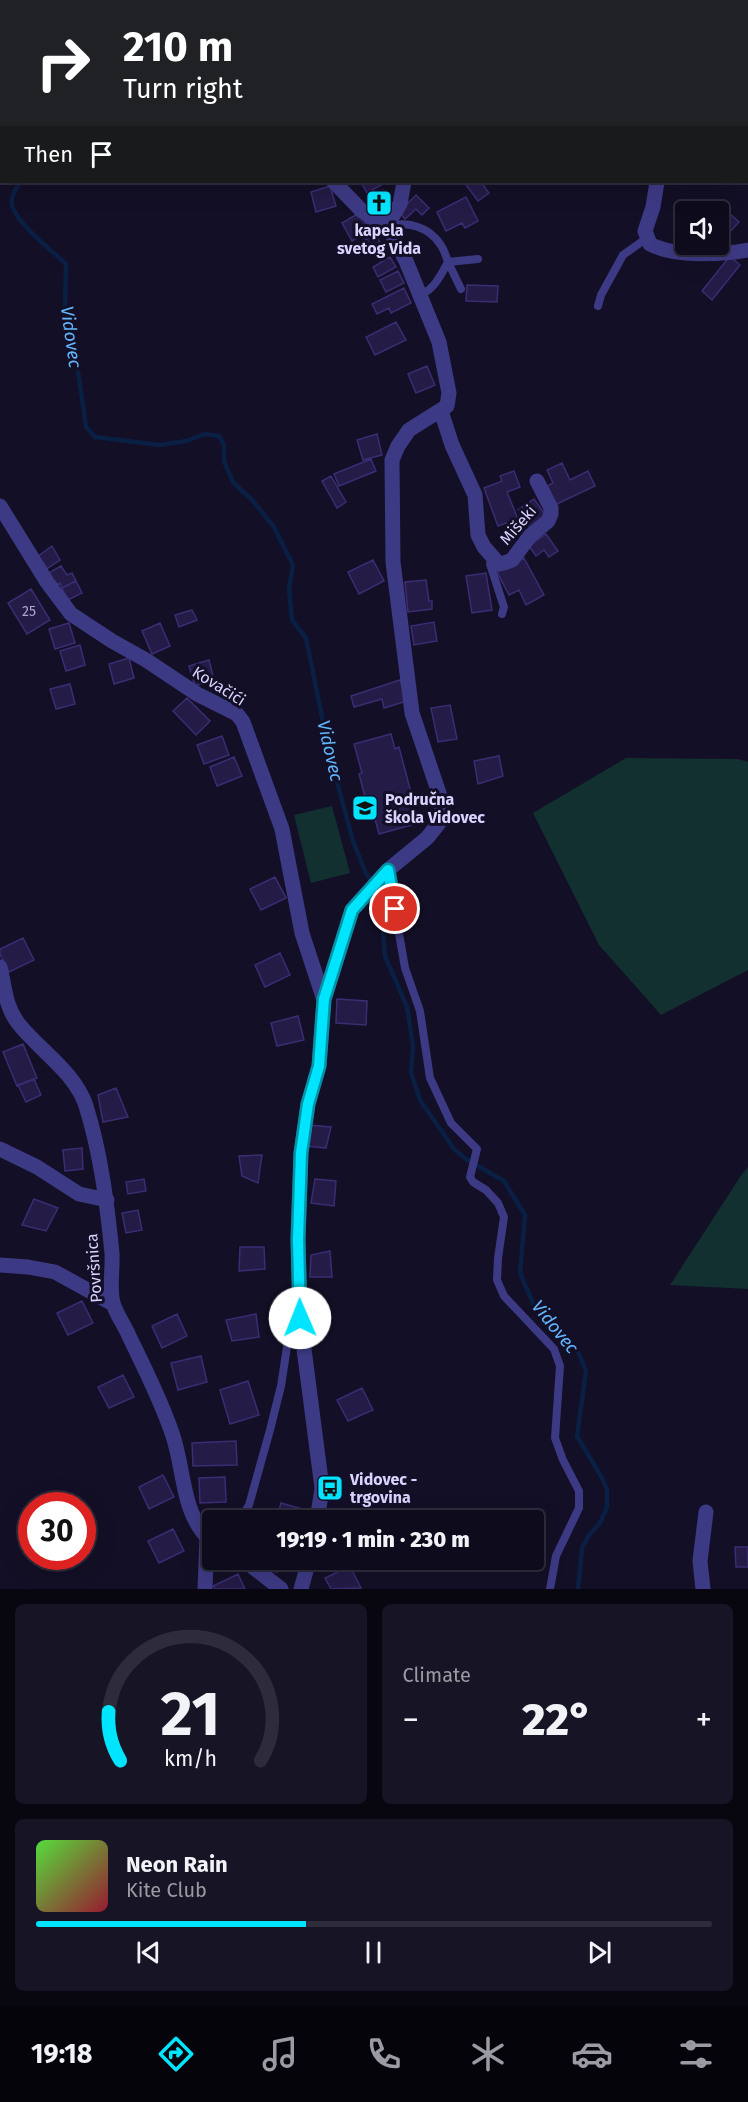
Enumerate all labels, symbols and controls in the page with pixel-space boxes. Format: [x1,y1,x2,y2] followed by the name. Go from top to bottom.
[123,22,233,72] text: 210 m
[24,24,102,102] icon: right
[123,73,243,105] text: Turn right
[85,138,118,171] icon: arrive
[24,141,73,168] text: Then
[364,188,394,218] church icon: kapela svetog Vida
[675,201,729,255] map controls
[675,201,729,255] button: sound
[337,221,421,258] place label: kapela svetog Vida
[56,305,86,370] water label: Vidovec
[496,501,540,549] street label: Mišeki
[22,603,36,620] house number: 25
[189,662,249,710] street label: Kovačići
[312,718,348,784] water label: Vidovec
[385,790,485,827] place label: Područna škola Vidovec
[350,793,380,823] school or university icon: Područna škola Vidovec
[369,883,420,934] pin
[378,892,411,925] icon: arrive
[82,1233,106,1303] street label: Površnica
[268,1286,332,1350] position arrow
[527,1296,583,1358] water label: Vidovec
[349,1470,417,1507] place label: Vidovec - trgovina
[315,1473,345,1503] bus stop icon: Vidovec - trgovina
[18,1492,96,1570] speed limit sign: 30
[276,1526,470,1553] text: 19:19 · 1 min · 230 m
[403,1663,471,1687] text: Climate
[161,1677,221,1752] text: 21
[522,1693,593,1747] text: 22°
[403,1700,419,1740] text: −
[696,1700,712,1740] text: +
[164,1746,217,1772] text: km/h
[126,1851,228,1878] text: Neon Rain
[126,1878,207,1902] text: Kite Club
[132,1936,165,1969] icon: previous
[357,1936,390,1969] icon: pause
[583,1936,616,1969] icon: next
[155,2033,197,2075] icon: directions
[259,2033,301,2075] icon: music
[363,2033,405,2075] icon: phone
[467,2033,509,2075] icon: climate
[571,2033,613,2075] icon: car
[675,2033,717,2075] icon: filters
[31,2038,92,2070] text: 19:18

